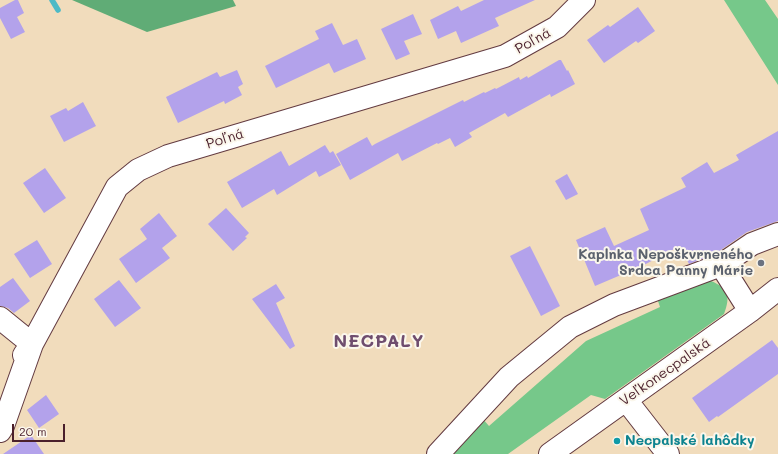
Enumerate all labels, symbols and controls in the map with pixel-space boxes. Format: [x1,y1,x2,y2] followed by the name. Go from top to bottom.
[512,24,554,58] street label: Poľná
[204,125,246,153] street label: Poľná
[578,247,753,280] place label: Kaplnka Nepoškvrneného Srdca Panny Márie
[756,258,766,268] marker: Kaplnka Nepoškvrneného Srdca Panny Márie
[333,330,425,352] district label: NECPALY
[616,334,714,410] street label: Veľkonecpalská
[14,416,67,442] scale bar
[19,423,47,439] text: 20 m
[625,433,755,449] place label: Necpalské lahôdky
[612,436,622,446] marker: Necpalské lahôdky

